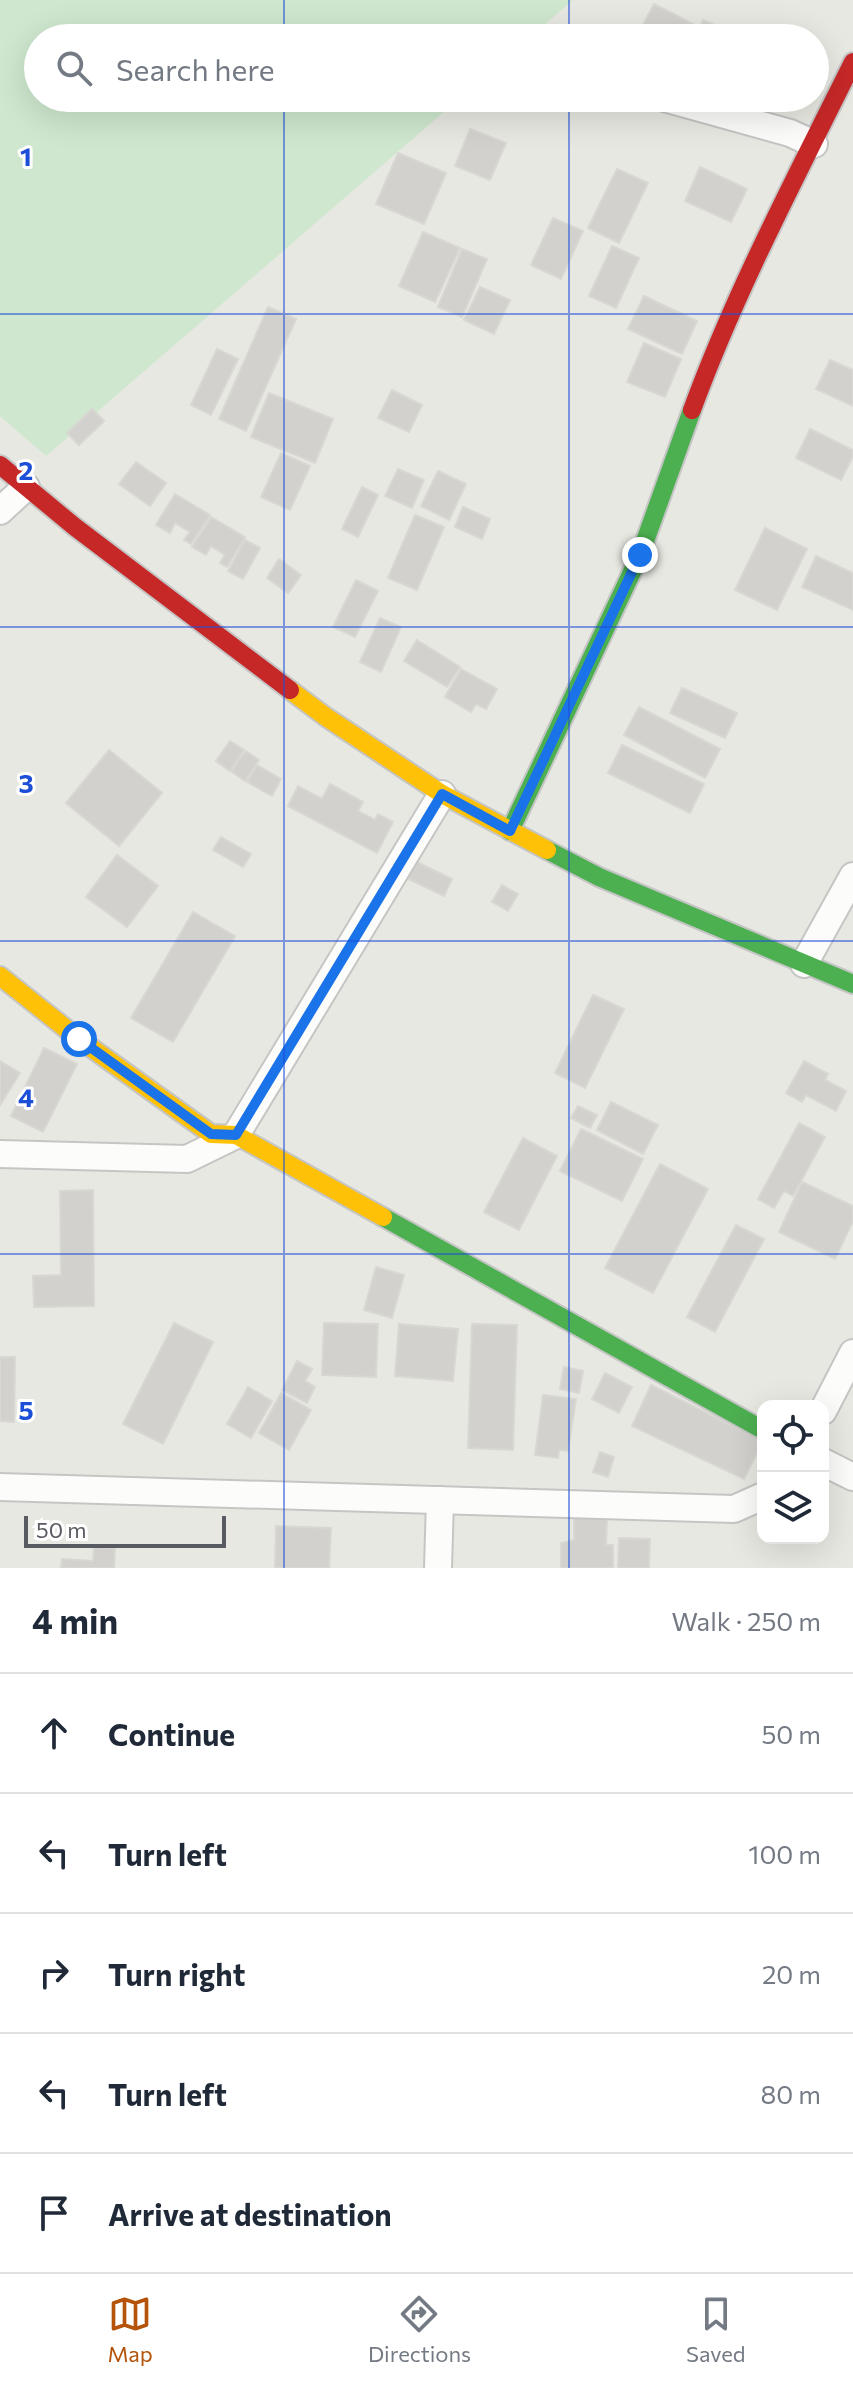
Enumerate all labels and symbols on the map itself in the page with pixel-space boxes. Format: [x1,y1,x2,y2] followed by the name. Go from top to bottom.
[20,140,32,171] text: 1
[19,454,33,485] text: 2
[622,537,658,573] route end
[18,767,34,798] text: 3
[61,1021,97,1057] route start
[18,1081,34,1112] text: 4
[18,1394,34,1425] text: 5
[24,1512,226,1548] scale bar

